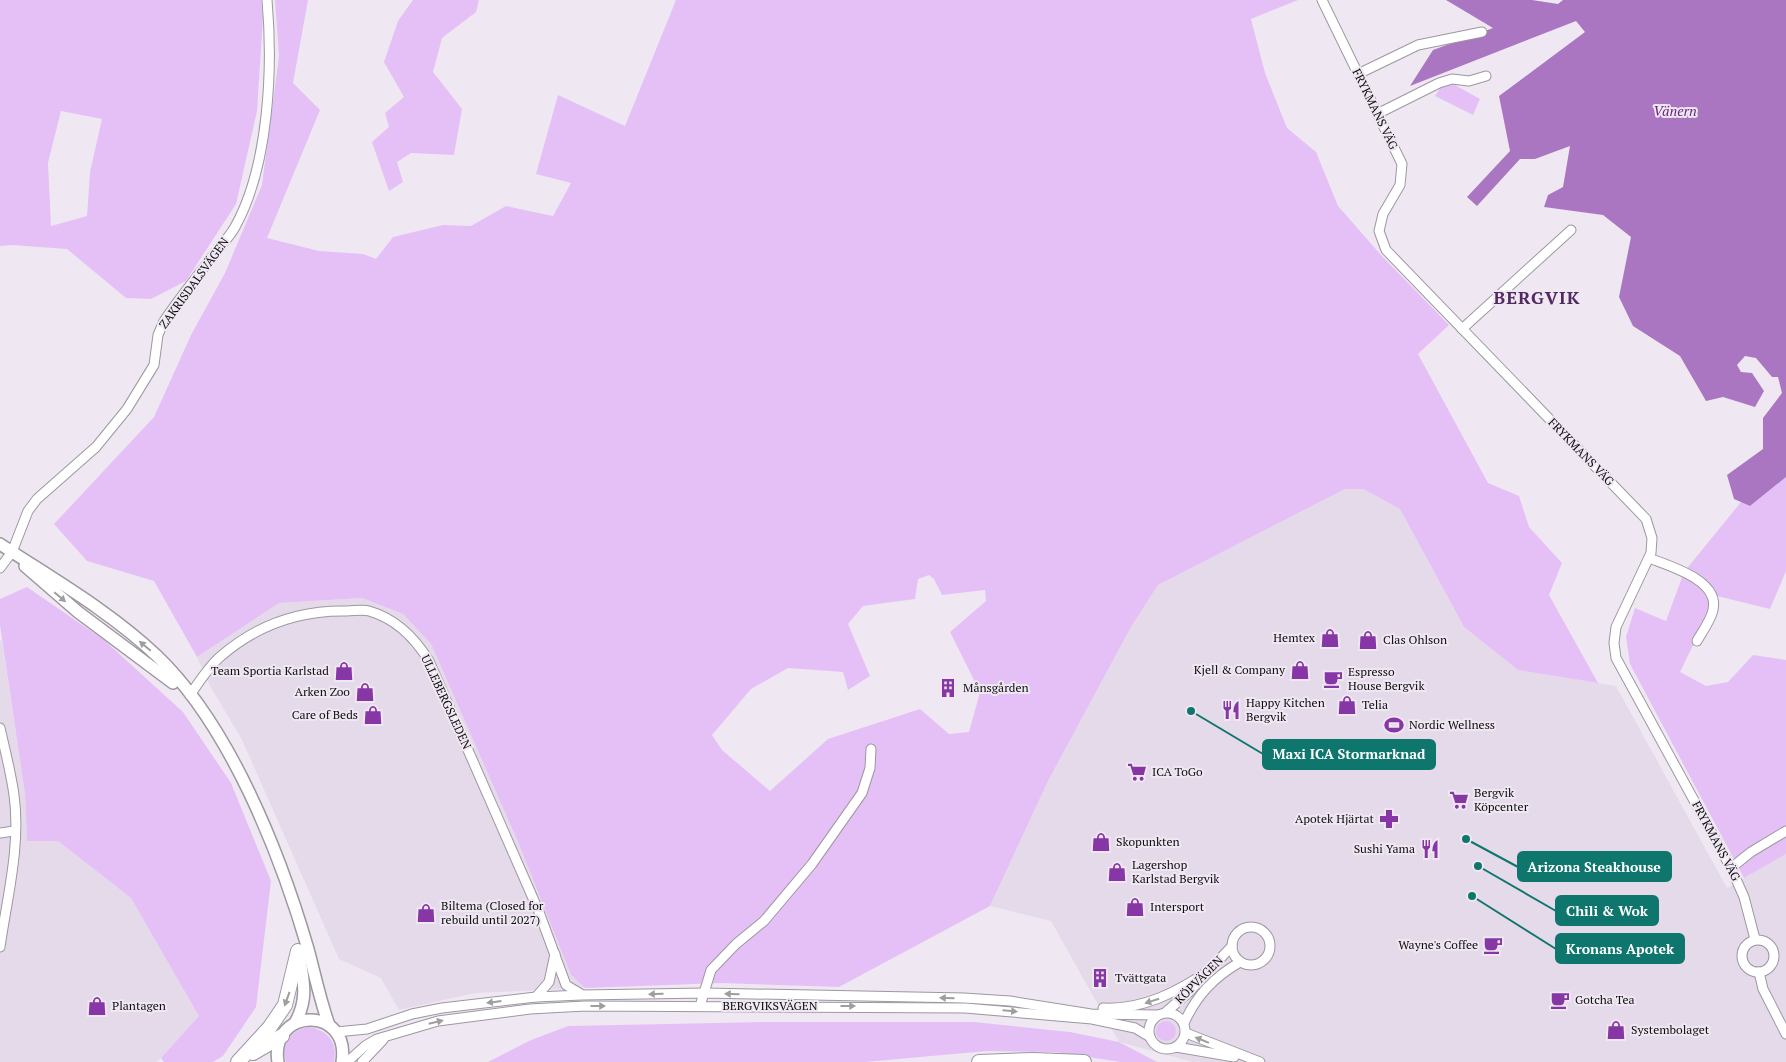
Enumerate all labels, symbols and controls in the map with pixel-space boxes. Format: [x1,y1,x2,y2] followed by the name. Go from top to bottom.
[1349,66,1402,152] street label: FRYKMANS VÄG
[1653,101,1697,120] water label: Vänern
[156,234,232,331] street label: ZAKRISDALSVÄGEN
[1494,285,1580,309] district label: BERGVIK
[1545,415,1618,489] street label: FRYKMANS VÄG
[53,592,66,603] one-way arrow
[1319,627,1341,649] shop icon: Hemtex
[1357,629,1379,651] shop icon: Clas Ohlson
[1273,630,1316,645] place label: Hemtex
[1383,632,1447,647] place label: Clas Ohlson
[139,641,151,652] one-way arrow
[418,652,475,752] street label: ULLEBERGSLEDEN
[1289,659,1311,681] shop icon: Kjell & Company
[333,660,355,682] shop icon: Team Sportia Karlstad
[1194,662,1286,677] place label: Kjell & Company
[211,663,329,678] place label: Team Sportia Karlstad
[1348,664,1425,693] place label: Espresso House Bergvik
[1322,668,1344,690] cafe icon: Espresso House Bergvik
[937,677,959,699] building icon: Månsgården
[963,680,1029,695] place label: Månsgården
[354,681,376,703] shop icon: Arken Zoo
[295,684,350,699] place label: Arken Zoo
[1336,694,1358,716] shop icon: Telia
[1246,695,1325,724] place label: Happy Kitchen Bergvik
[1362,697,1388,712] place label: Telia
[1220,699,1242,721] restaurant icon: Happy Kitchen Bergvik
[362,704,384,726] shop icon: Care of Beds
[292,707,358,722] place label: Care of Beds
[1383,714,1405,736] sports icon: Nordic Wellness
[1409,717,1495,732] place label: Nordic Wellness
[1263,740,1435,769] callout: Maxi ICA Stormarknad
[1273,744,1426,763] text: Maxi ICA Stormarknad
[1126,761,1148,783] supermarket icon: ICA ToGo
[1152,764,1203,779] place label: ICA ToGo
[1474,785,1529,814] place label: Bergvik Köpcenter
[1448,789,1470,811] supermarket icon: Bergvik Köpcenter
[1689,798,1744,884] street label: FRYKMANS VÄG
[1378,808,1400,830] pharmacy icon: Apotek Hjärtat
[1295,811,1375,826] place label: Apotek Hjärtat
[1090,831,1112,853] shop icon: Skopunkten
[1116,834,1180,849] place label: Skopunkten
[1419,838,1441,860] restaurant icon: Sushi Yama
[1354,841,1415,856] place label: Sushi Yama
[1518,852,1671,881] callout: Arizona Steakhouse
[1132,857,1220,886] place label: Lagershop Karlstad Bergvik
[1527,857,1661,876] text: Arizona Steakhouse
[1106,861,1128,883] shop icon: Lagershop Karlstad Bergvik
[1124,896,1146,918] shop icon: Intersport
[1556,896,1658,925] callout: Chili & Wok
[441,898,544,927] place label: Biltema (Closed for rebuild until 2027)
[1150,899,1205,914] place label: Intersport
[1566,901,1649,920] text: Chili & Wok
[415,902,437,924] shop icon: Biltema (Closed for rebuild until 2027)
[1482,934,1504,956] cafe icon: Wayne's Coffee
[1556,934,1684,963] callout: Kronans Apotek
[1398,937,1478,952] place label: Wayne's Coffee
[1566,939,1675,958] text: Kronans Apotek
[1172,952,1226,1007] street label: KÖPVÄGEN
[1089,967,1111,989] building icon: Tvättgata
[1115,970,1166,985] place label: Tvättgata
[723,989,739,997] one-way arrow
[1549,989,1571,1011] cafe icon: Gotcha Tea
[648,990,664,998] one-way arrow
[283,992,291,1007] one-way arrow
[1575,992,1635,1007] place label: Gotcha Tea
[938,994,954,1002] one-way arrow
[86,995,108,1017] shop icon: Plantagen
[112,998,166,1013] place label: Plantagen
[486,998,502,1006] one-way arrow
[722,998,818,1013] street label: BERGVIKSVÄGEN
[1144,998,1159,1006] one-way arrow
[590,1002,606,1010] one-way arrow
[840,1002,856,1010] one-way arrow
[1002,1007,1018,1015] one-way arrow
[429,1018,444,1026] one-way arrow
[1605,1019,1627,1041] shop icon: Systembolaget
[1631,1022,1710,1037] place label: Systembolaget
[1194,1036,1209,1044] one-way arrow

